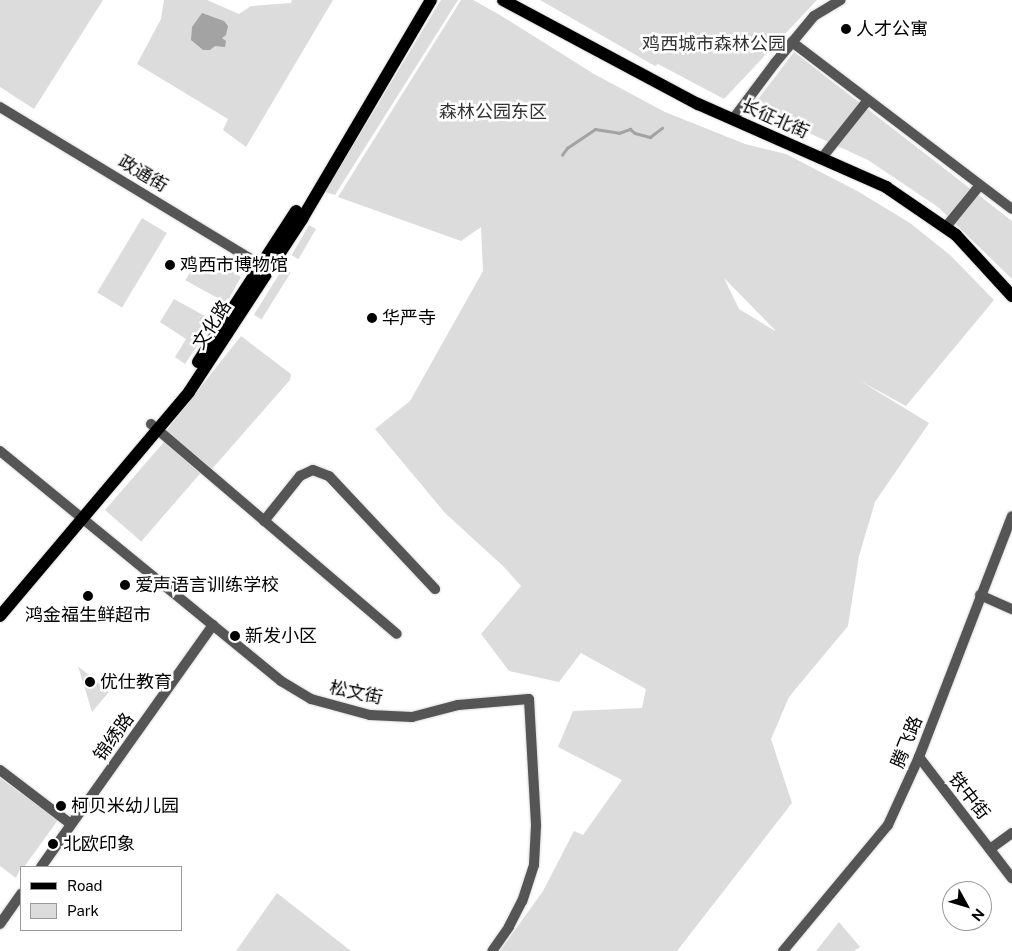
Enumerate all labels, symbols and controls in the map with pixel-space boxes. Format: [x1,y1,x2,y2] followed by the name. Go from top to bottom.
[856,18,928,40] place label: 人才公寓
[840,23,852,35] marker: 人才公寓
[642,33,786,55] park label: 鸡西城市森林公园
[738,94,812,144] street label: 长征北街
[439,101,547,123] park label: 森林公园东区
[114,151,172,197] street label: 政通街
[180,254,288,276] place label: 鸡西市博物馆
[164,259,176,271] marker: 鸡西市博物馆
[188,296,236,354] street label: 文化路
[382,307,436,329] place label: 华严寺
[366,312,378,324] marker: 华严寺
[135,574,279,596] place label: 爱声语言训练学校
[119,579,131,591] marker: 爱声语言训练学校
[82,590,94,602] marker: 鸿金福生鲜超市
[25,604,151,626] place label: 鸿金福生鲜超市
[245,625,317,647] place label: 新发小区
[229,630,241,642] marker: 新发小区
[100,671,172,693] place label: 优仕教育
[84,676,96,688] marker: 优仕教育
[327,677,385,709] street label: 松文街
[89,709,139,765] street label: 锦绣路
[887,713,927,771] street label: 腾飞路
[944,768,994,824] street label: 铁中街
[71,795,179,817] place label: 柯贝米幼儿园
[55,800,67,812] marker: 柯贝米幼儿园
[63,833,135,855] place label: 北欧印象
[47,838,59,850] marker: 北欧印象
[20,866,182,931] legend
[67,877,103,894] text: Road
[942,881,992,931] north arrow
[67,902,99,919] text: Park
[968,906,988,924] text: N

